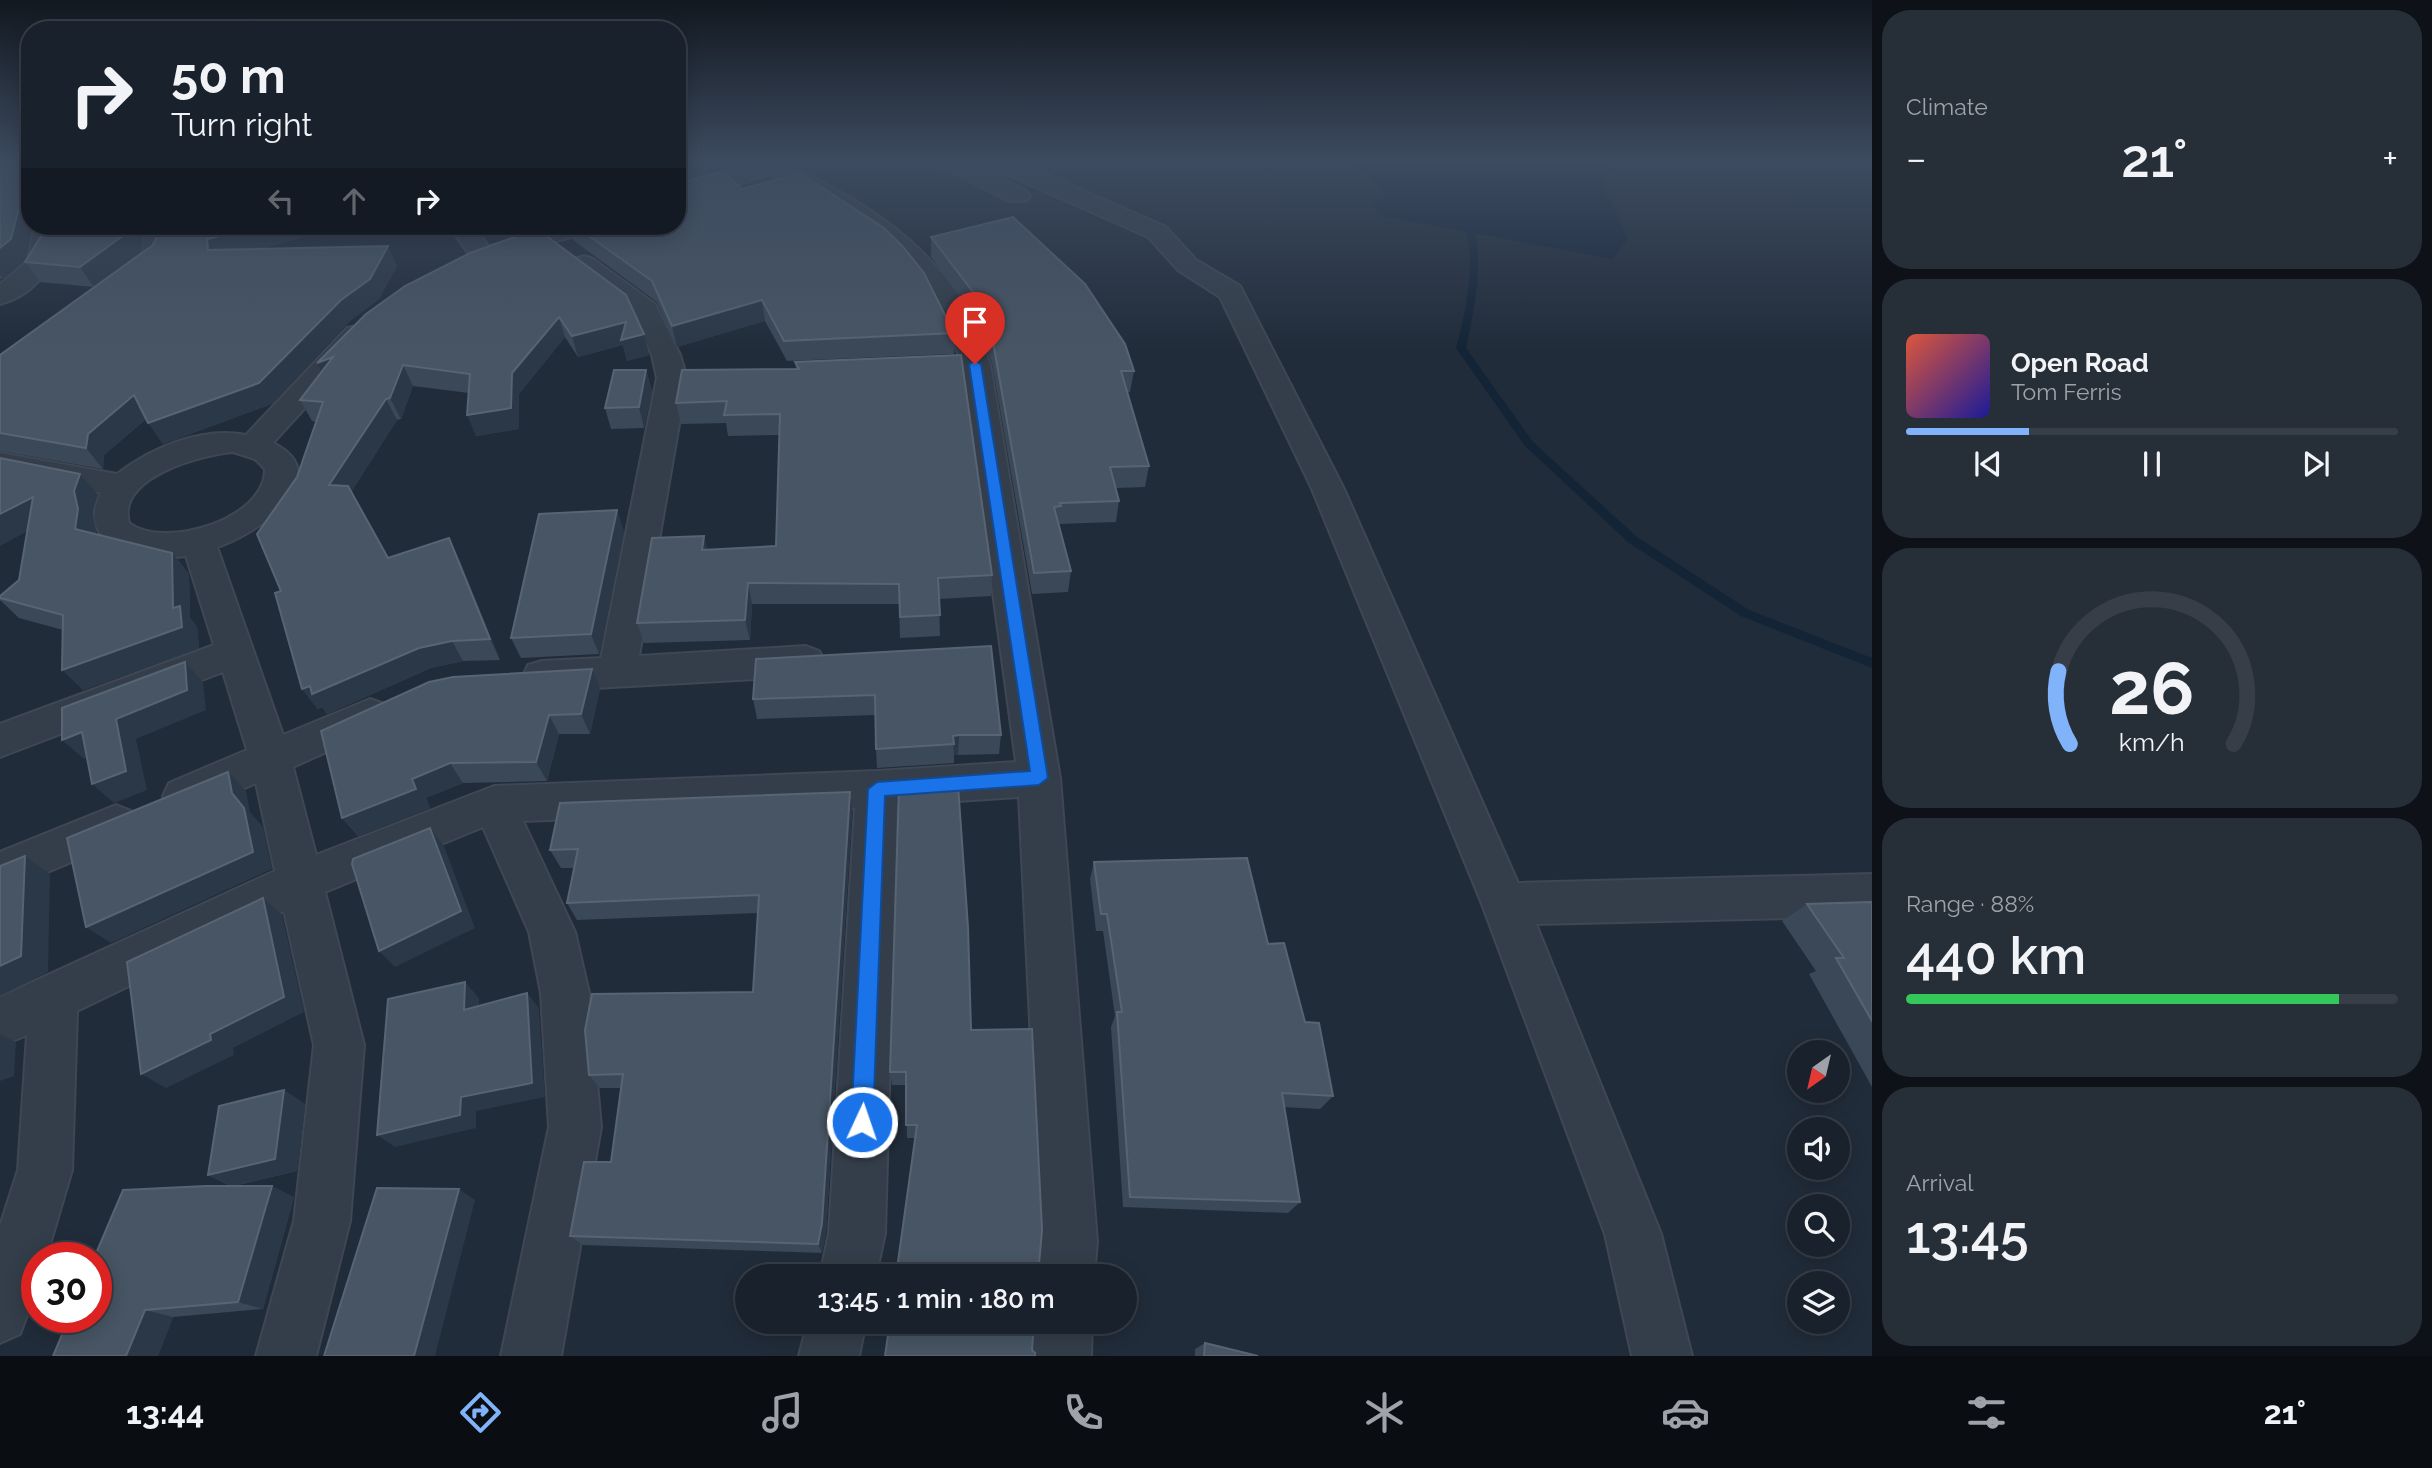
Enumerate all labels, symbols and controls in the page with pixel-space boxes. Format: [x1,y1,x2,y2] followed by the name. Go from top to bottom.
[171,47,286,104] text: 50 m
[56,49,147,140] icon: right
[1906,93,1988,120] text: Climate
[171,106,312,143] text: Turn right
[2121,128,2188,189] text: 21°
[1906,136,1926,181] text: −
[2382,136,2398,181] text: +
[262,182,300,220] icon: left
[335,182,373,220] icon: ahead
[408,182,446,220] icon: right
[945,292,1005,364] pin
[956,303,994,341] icon: arrive
[2011,348,2149,378] text: Open Road
[2011,378,2122,405] text: Tom Ferris
[1969,445,2007,483] icon: previous
[2133,445,2171,483] icon: pause
[2297,445,2335,483] icon: next
[2109,646,2195,731] text: 26
[2119,727,2185,757] text: km/h
[1906,890,2034,917] text: Range · 88%
[1906,925,2086,986] text: 440 km
[1787,1040,1850,1102] north arrow
[1787,1040,1850,1334] map controls
[825,1085,899,1159] position arrow
[1787,1117,1850,1180] button: sound
[1906,1169,1973,1196] text: Arrival
[1787,1194,1850,1257] button: search
[1906,1204,2029,1265] text: 13:45
[21,1242,112,1333] speed limit sign: 30
[1787,1271,1850,1334] button: layers
[817,1284,1055,1314] text: 13:45 · 1 min · 180 m
[456,1388,505,1437] icon: directions
[758,1388,807,1437] icon: music
[1059,1388,1108,1437] icon: phone
[1360,1388,1409,1437] icon: climate
[1661,1388,1710,1437] icon: car
[1962,1388,2011,1437] icon: filters
[126,1394,204,1431] text: 13:44
[2264,1394,2306,1431] text: 21°

